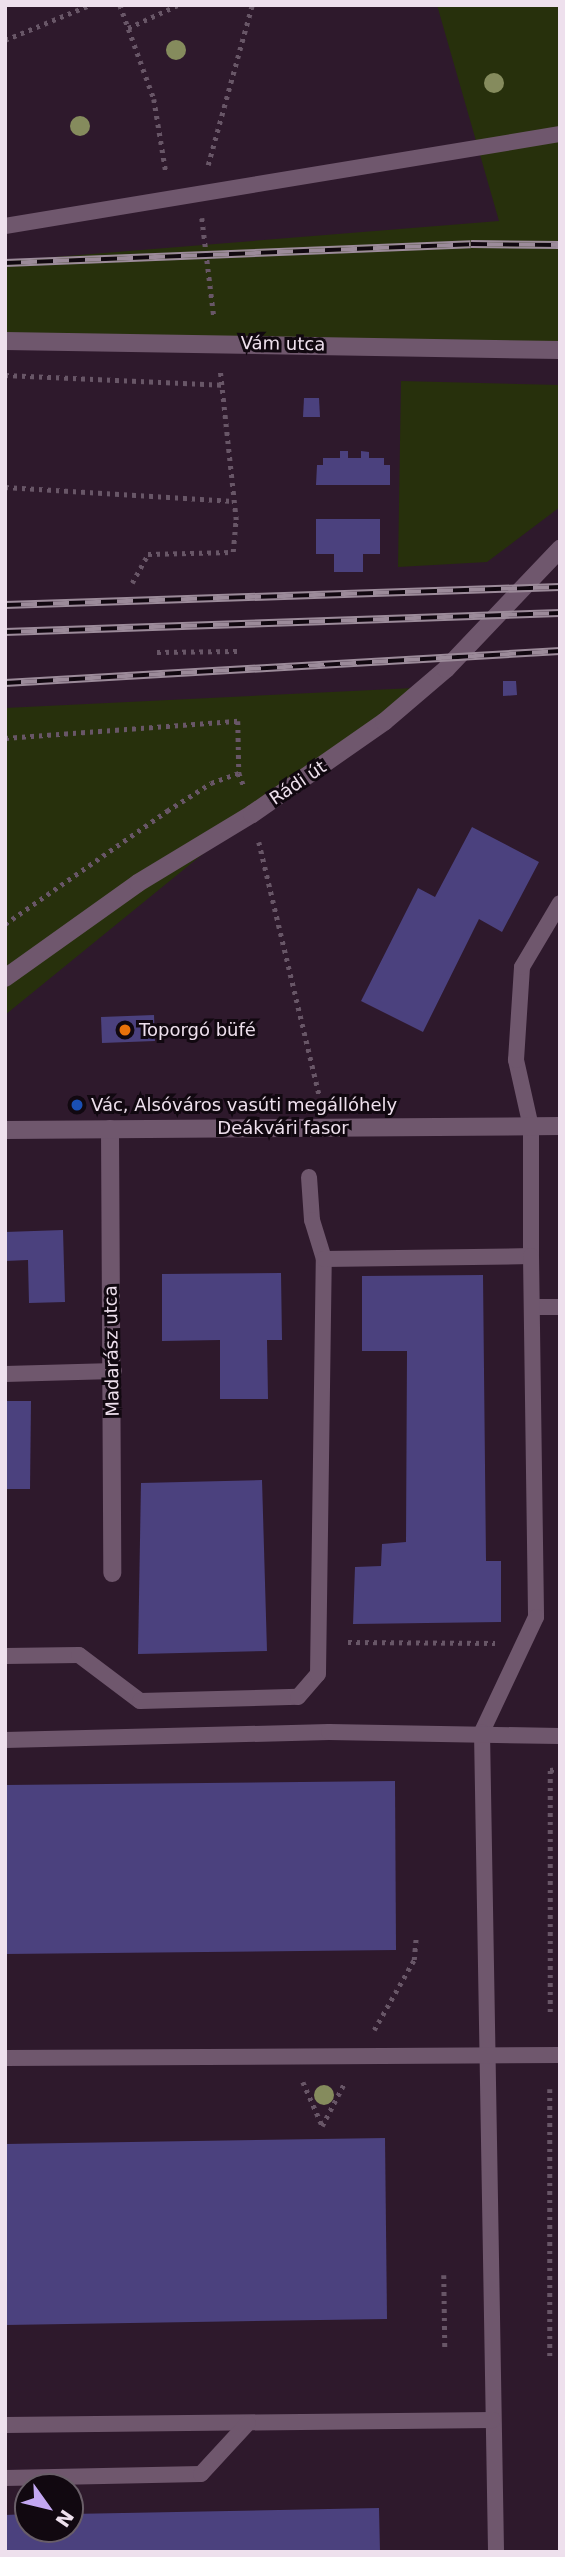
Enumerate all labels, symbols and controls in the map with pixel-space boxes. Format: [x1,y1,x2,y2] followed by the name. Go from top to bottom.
[241,332,325,356] street label: Vám utca
[266,756,330,810] street label: Rádi út
[139,1019,256,1041] place label: Toporgó büfé
[117,1022,133,1038] marker: Toporgó büfé
[91,1094,397,1116] place label: Vác, Alsóváros vasúti megállóhely
[69,1097,85,1113] marker: Vác, Alsóváros vasúti megállóhely
[217,1117,349,1139] street label: Deákvári fasor
[100,1285,124,1417] street label: Madarász utca
[14,2473,84,2543] north arrow
[51,2506,78,2531] text: N

